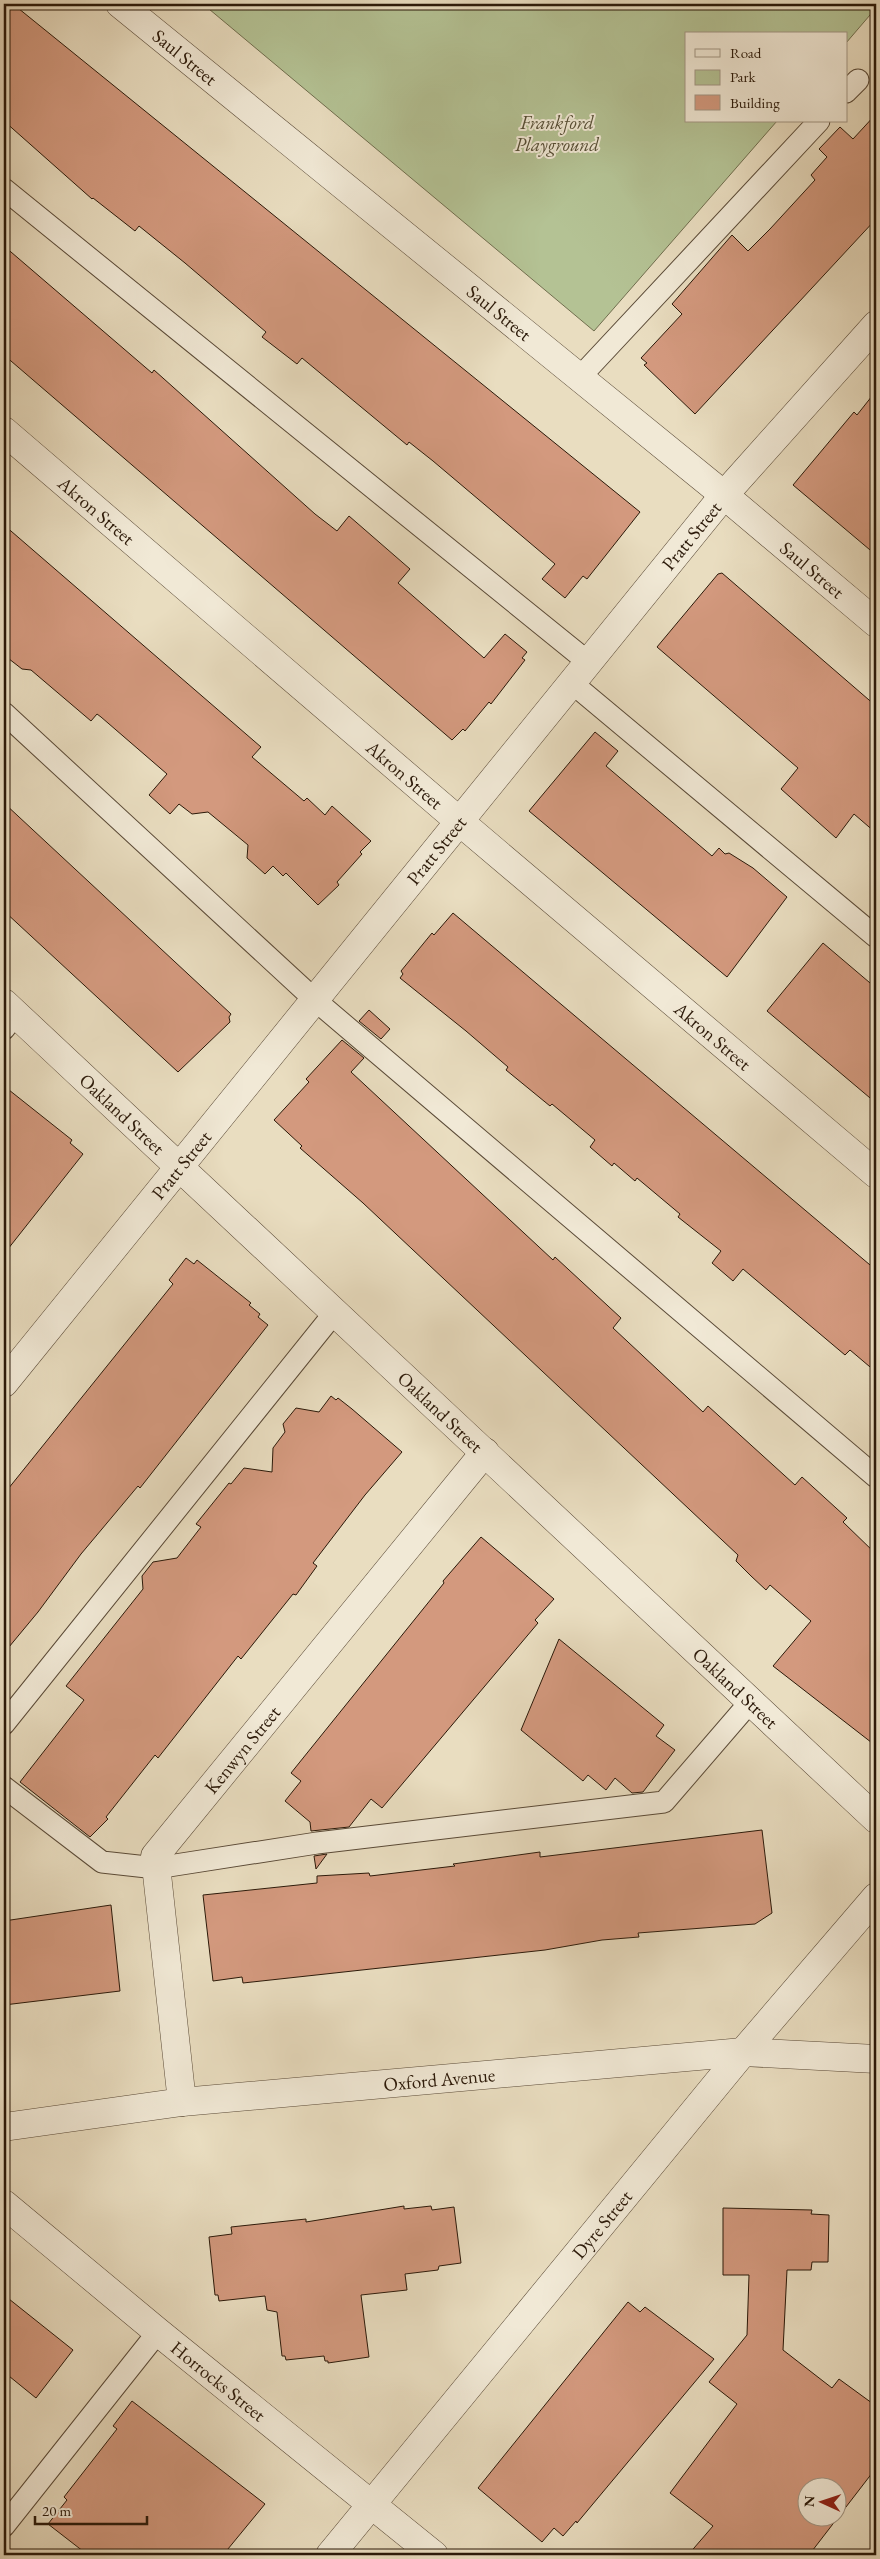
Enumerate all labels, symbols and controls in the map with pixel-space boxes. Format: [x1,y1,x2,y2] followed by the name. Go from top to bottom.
[147,24,223,91] street label: Saul Street
[685,32,848,122] legend
[730,43,762,62] text: Road
[730,67,757,86] text: Park
[730,93,780,112] text: Building
[515,110,599,157] park label: Frankford Playground
[462,279,537,347] street label: Saul Street
[52,470,140,551] street label: Akron Street
[656,496,727,576] street label: Pratt Street
[775,536,849,604] street label: Saul Street
[360,734,448,815] street label: Akron Street
[401,811,472,890] street label: Pratt Street
[668,996,756,1076] street label: Akron Street
[74,1068,170,1160] street label: Oakland Street
[146,1125,217,1205] street label: Pratt Street
[392,1366,488,1458] street label: Oakland Street
[687,1642,783,1734] street label: Oakland Street
[199,1700,286,1799] street label: Kenwyn Street
[382,2062,496,2097] street label: Oxford Avenue
[566,2185,638,2264] street label: Dyre Street
[165,2335,271,2427] street label: Horrocks Street
[798,2476,848,2526] north arrow
[35,2494,148,2526] scale bar
[800,2495,818,2507] text: N
[42,2501,71,2520] text: 20 m

